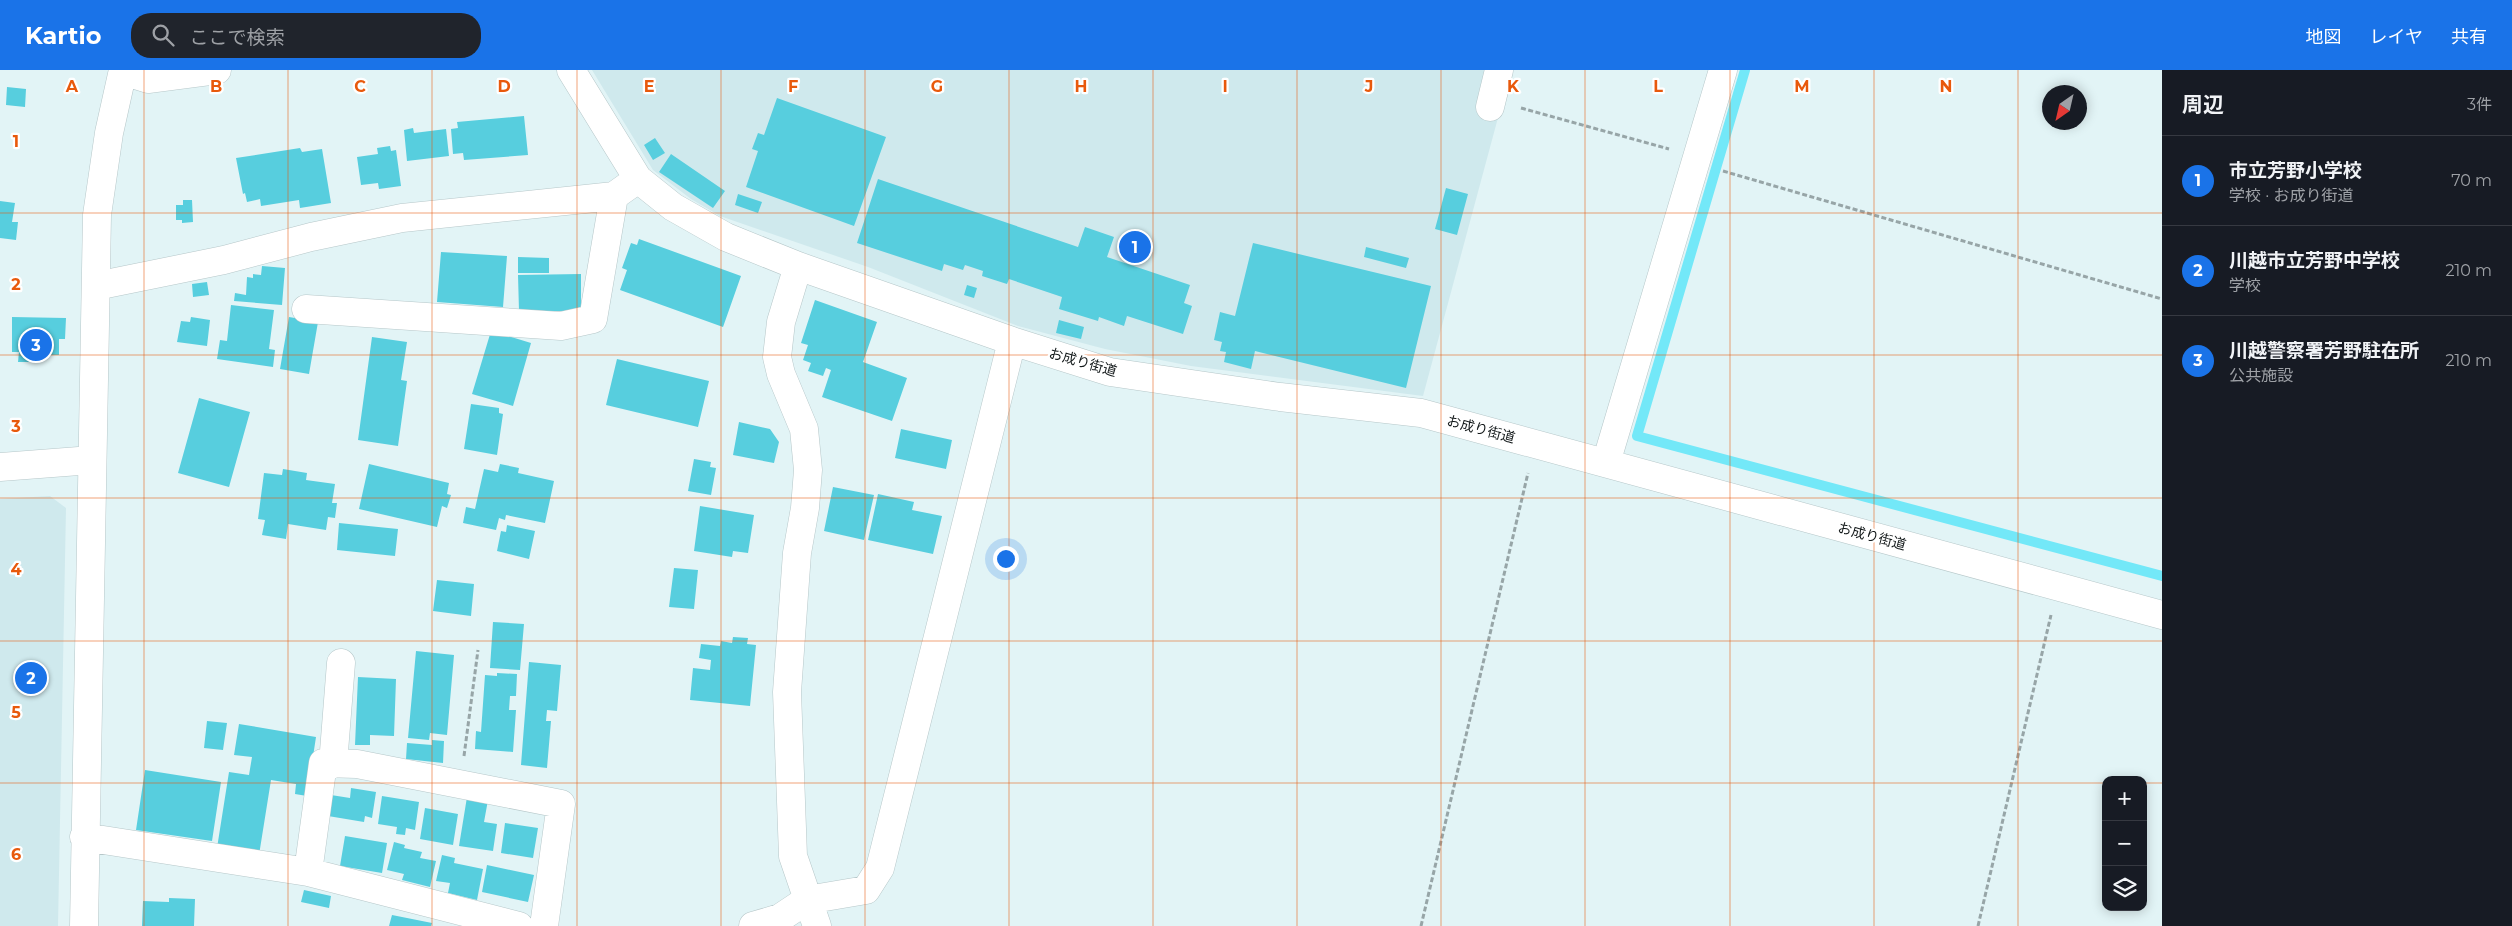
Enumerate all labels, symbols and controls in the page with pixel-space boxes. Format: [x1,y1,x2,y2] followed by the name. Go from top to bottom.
[131,13,481,58] search box
[25,21,101,50] text: Kartio
[149,21,177,49] icon: search
[189,26,284,49] text: ここで検索
[2306,26,2342,48] text: 地図
[2370,26,2423,48] text: レイヤ
[2451,26,2487,48] text: 共有
[65,77,79,96] text: A
[210,77,222,96] text: B
[354,77,366,96] text: C
[497,77,511,96] text: D
[644,77,654,96] text: E
[788,77,798,96] text: F
[931,77,943,96] text: G
[1075,77,1087,96] text: H
[1222,77,1228,96] text: I
[1364,77,1373,96] text: J
[1507,77,1520,96] text: K
[1653,77,1663,96] text: L
[1794,77,1810,96] text: M
[1940,77,1952,96] text: N
[2042,85,2087,130] north arrow
[2182,92,2224,117] text: 周辺
[2467,95,2492,114] text: 3件
[13,132,19,151] text: 1
[2229,159,2362,182] text: 市立芳野小学校
[2195,171,2201,190] text: 1
[2451,171,2492,190] text: 70 m
[2229,186,2353,205] text: 学校 · お成り街道
[1119,228,1151,266] pin: 1
[2229,249,2400,272] text: 川越市立芳野中学校
[2193,261,2203,280] text: 2
[2445,261,2492,280] text: 210 m
[11,275,21,294] text: 2
[2229,276,2261,295] text: 学校
[20,326,52,364] pin: 3
[2229,339,2419,362] text: 川越警察署芳野駐在所
[1047,344,1119,380] street label: お成り街道
[2193,351,2203,370] text: 3
[2445,351,2492,370] text: 210 m
[2229,366,2293,385] text: 公共施設
[1445,411,1517,447] street label: お成り街道
[10,417,21,436] text: 3
[1836,518,1908,554] street label: お成り街道
[993,546,1019,572] your location
[10,560,22,579] text: 4
[15,659,47,697] pin: 2
[11,703,21,722] text: 5
[2102,776,2147,911] map controls
[2102,776,2147,821] button: +
[2102,821,2147,866] button: −
[11,845,21,864] text: 6
[2102,866,2147,911] button: layers

